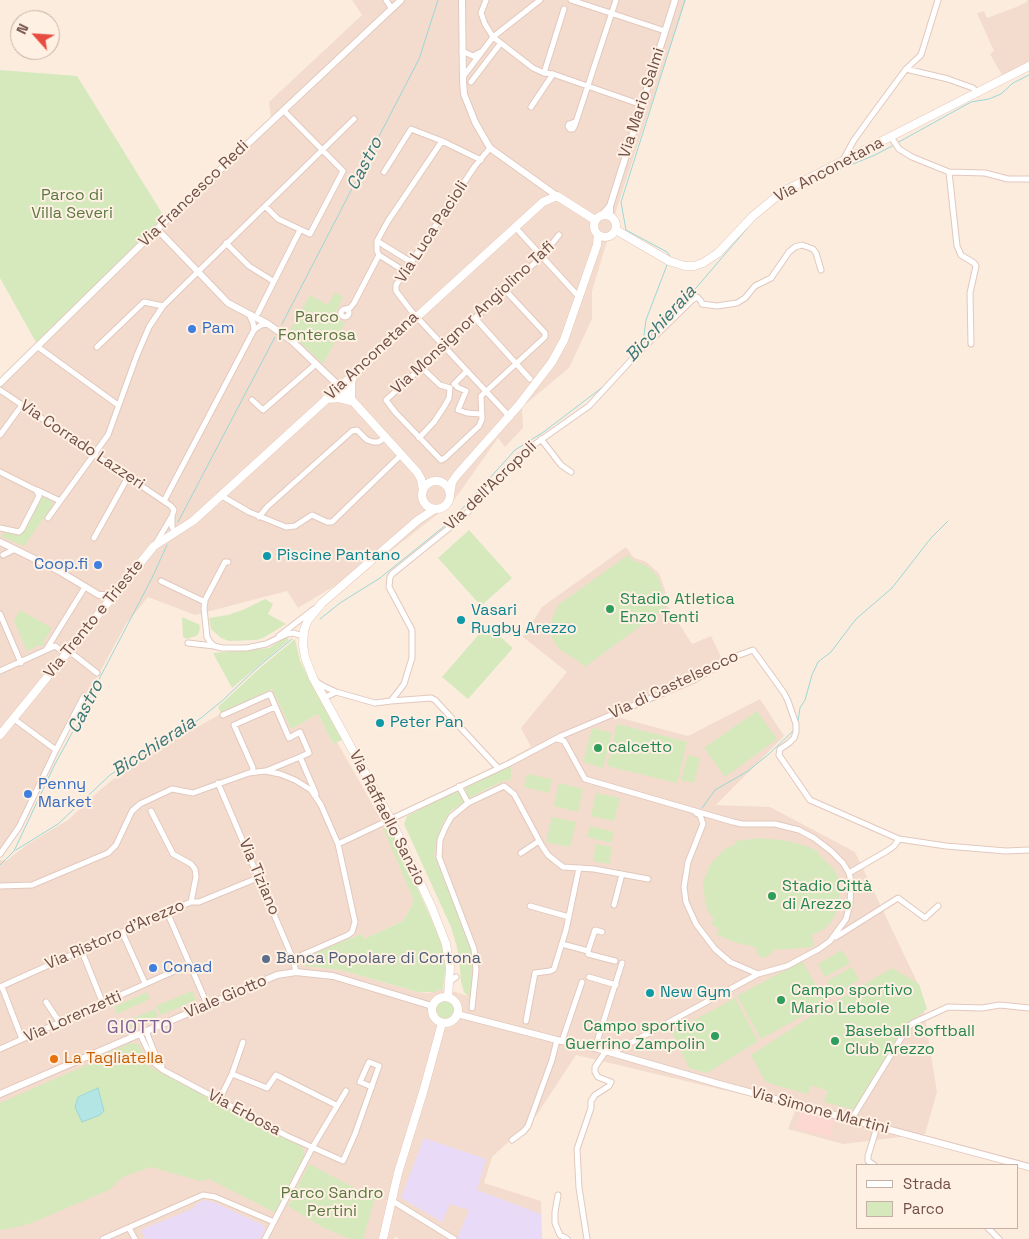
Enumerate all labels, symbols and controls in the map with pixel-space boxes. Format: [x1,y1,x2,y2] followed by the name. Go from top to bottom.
[10,10,60,60] north arrow
[12,21,33,37] text: N
[615,45,669,161] street label: Via Mario Salmi
[771,133,887,207] street label: Via Anconetana
[342,134,388,194] water label: Castro
[135,137,253,251] street label: Via Francesco Redi
[392,177,472,287] street label: Via Luca Pacioli
[31,186,113,224] park label: Parco di Villa Severi
[387,237,559,399] street label: Via Monsignor Angiolino Tafi
[621,281,701,367] water label: Bicchieraia
[278,308,356,346] park label: Parco Fonterosa
[321,308,423,404] street label: Via Anconetana
[202,319,234,339] place label: Pam
[186,323,198,335] marker: Pam
[16,396,148,494] street label: Via Corrado Lazzeri
[441,437,541,535] street label: Via dell'Acropoli
[277,546,400,566] place label: Piscine Pantano
[261,550,273,562] marker: Piscine Pantano
[34,555,88,575] place label: Coop.fi
[40,556,148,682] street label: Via Trento e Trieste
[92,559,104,571] marker: Coop.fi
[620,590,735,628] place label: Stadio Atletica Enzo Tenti
[471,601,577,639] place label: Vasari Rugby Arezzo
[604,603,616,615] marker: Stadio Atletica Enzo Tenti
[455,614,467,626] marker: Vasari Rugby Arezzo
[606,647,742,723] street label: Via di Castelsecco
[63,677,109,737] water label: Castro
[108,712,200,782] water label: Bicchieraia
[390,713,464,733] place label: Peter Pan
[374,717,386,729] marker: Peter Pan
[608,738,672,758] place label: calcetto
[592,742,604,754] marker: calcetto
[345,747,429,889] street label: Via Raffaello Sanzio
[38,775,92,813] place label: Penny Market
[22,788,34,800] marker: Penny Market
[234,836,284,918] street label: Via Tiziano
[782,877,872,915] place label: Stadio Città di Arezzo
[766,890,778,902] marker: Stadio Città di Arezzo
[42,896,188,974] street label: Via Ristoro d'Arezzo
[276,949,481,969] place label: Banca Popolare di Cortona
[260,953,272,965] marker: Banca Popolare di Cortona
[163,958,212,978] place label: Conad
[147,962,159,974] marker: Conad
[182,971,270,1023] street label: Viale Giotto
[791,981,913,1019] place label: Campo sportivo Mario Lebole
[660,983,731,1003] place label: New Gym
[21,987,125,1047] street label: Via Lorenzetti
[644,987,656,999] marker: New Gym
[775,994,787,1006] marker: Campo sportivo Mario Lebole
[106,1017,174,1039] district label: GIOTTO
[565,1017,705,1055] place label: Campo sportivo Guerrino Zampolin
[845,1022,975,1060] place label: Baseball Softball Club Arezzo
[709,1030,721,1042] marker: Campo sportivo Guerrino Zampolin
[829,1035,841,1047] marker: Baseball Softball Club Arezzo
[64,1049,163,1069] place label: La Tagliatella
[48,1053,60,1065] marker: La Tagliatella
[749,1083,891,1139] street label: Via Simone Martini
[204,1086,284,1140] street label: Via Erbosa
[856,1164,1019,1229] legend
[903,1174,951,1193] text: Strada
[281,1184,383,1222] park label: Parco Sandro Pertini
[903,1199,944,1218] text: Parco

